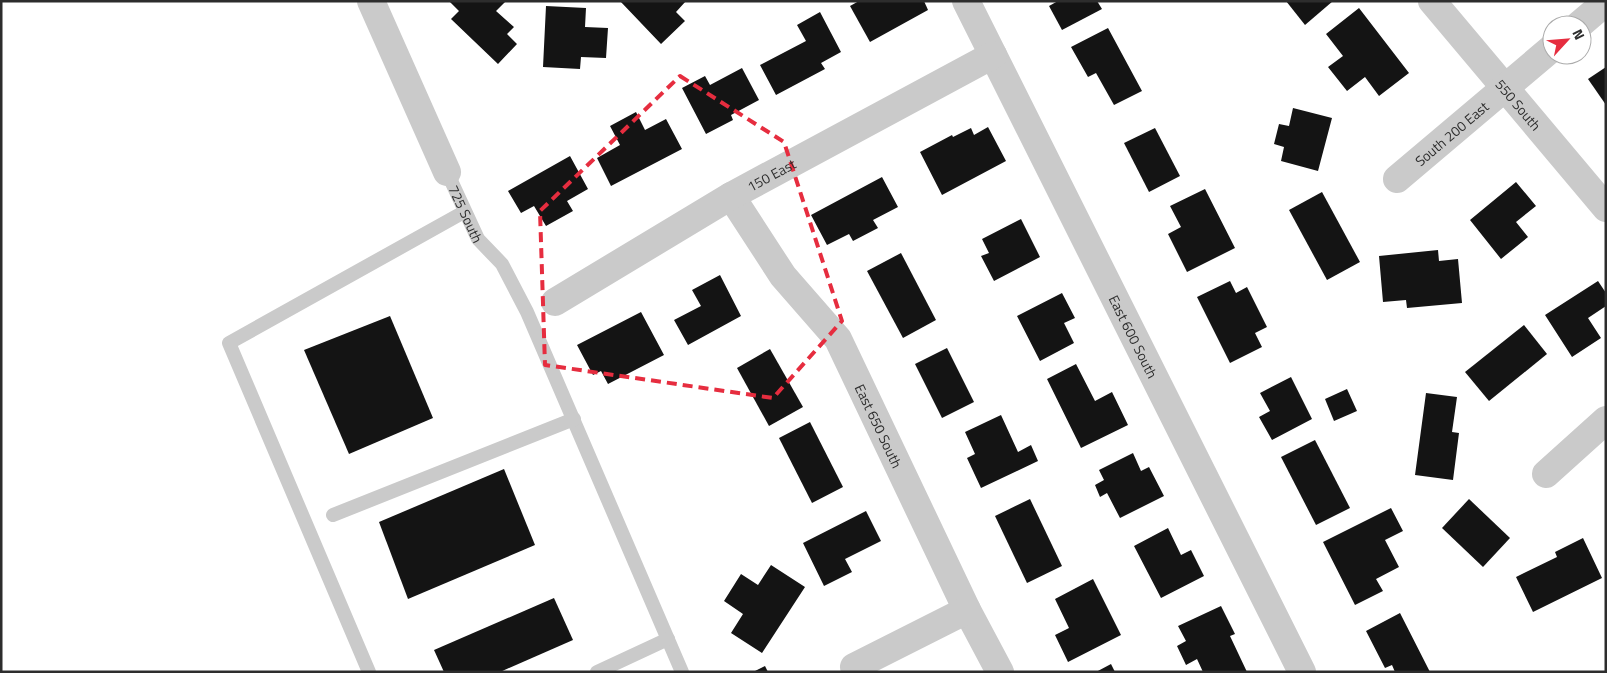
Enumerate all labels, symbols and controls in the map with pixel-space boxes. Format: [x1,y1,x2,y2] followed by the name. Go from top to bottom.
[1542,15,1592,65] north arrow
[1568,25,1591,43] text: N
[1491,74,1547,135] street label: 550 South
[1410,96,1493,170] street label: South 200 East
[743,153,799,196] street label: 150 East
[444,181,489,246] street label: 725 South
[1104,291,1164,382] street label: East 600 South
[850,380,908,471] street label: East 650 South

